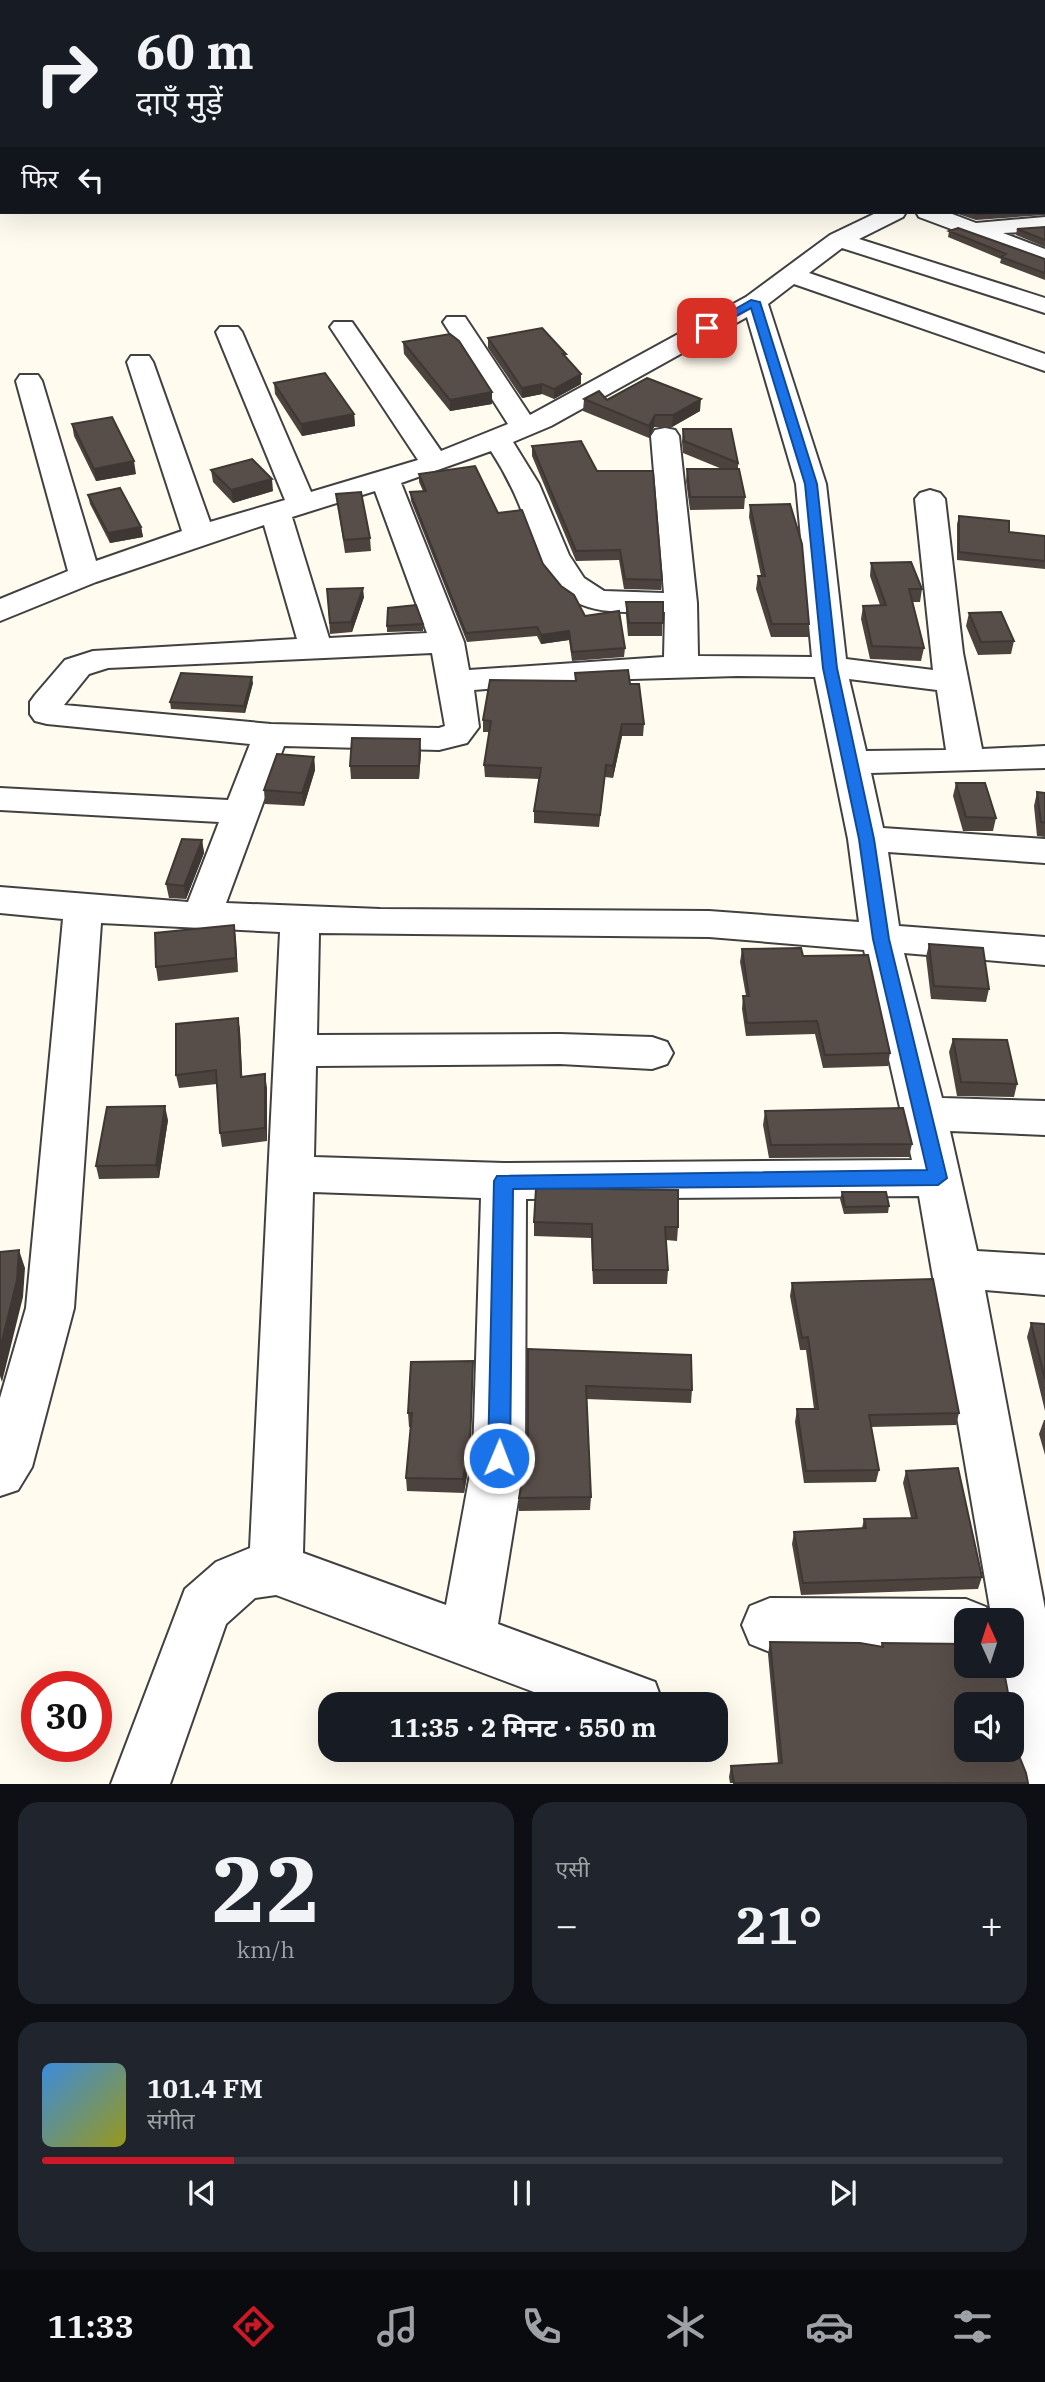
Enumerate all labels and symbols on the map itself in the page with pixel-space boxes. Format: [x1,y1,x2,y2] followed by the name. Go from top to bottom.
[677,298,737,358] pin
[462,1421,536,1495] position arrow
[954,1608,1024,1678] north arrow
[21,1671,112,1762] speed limit sign: 30

